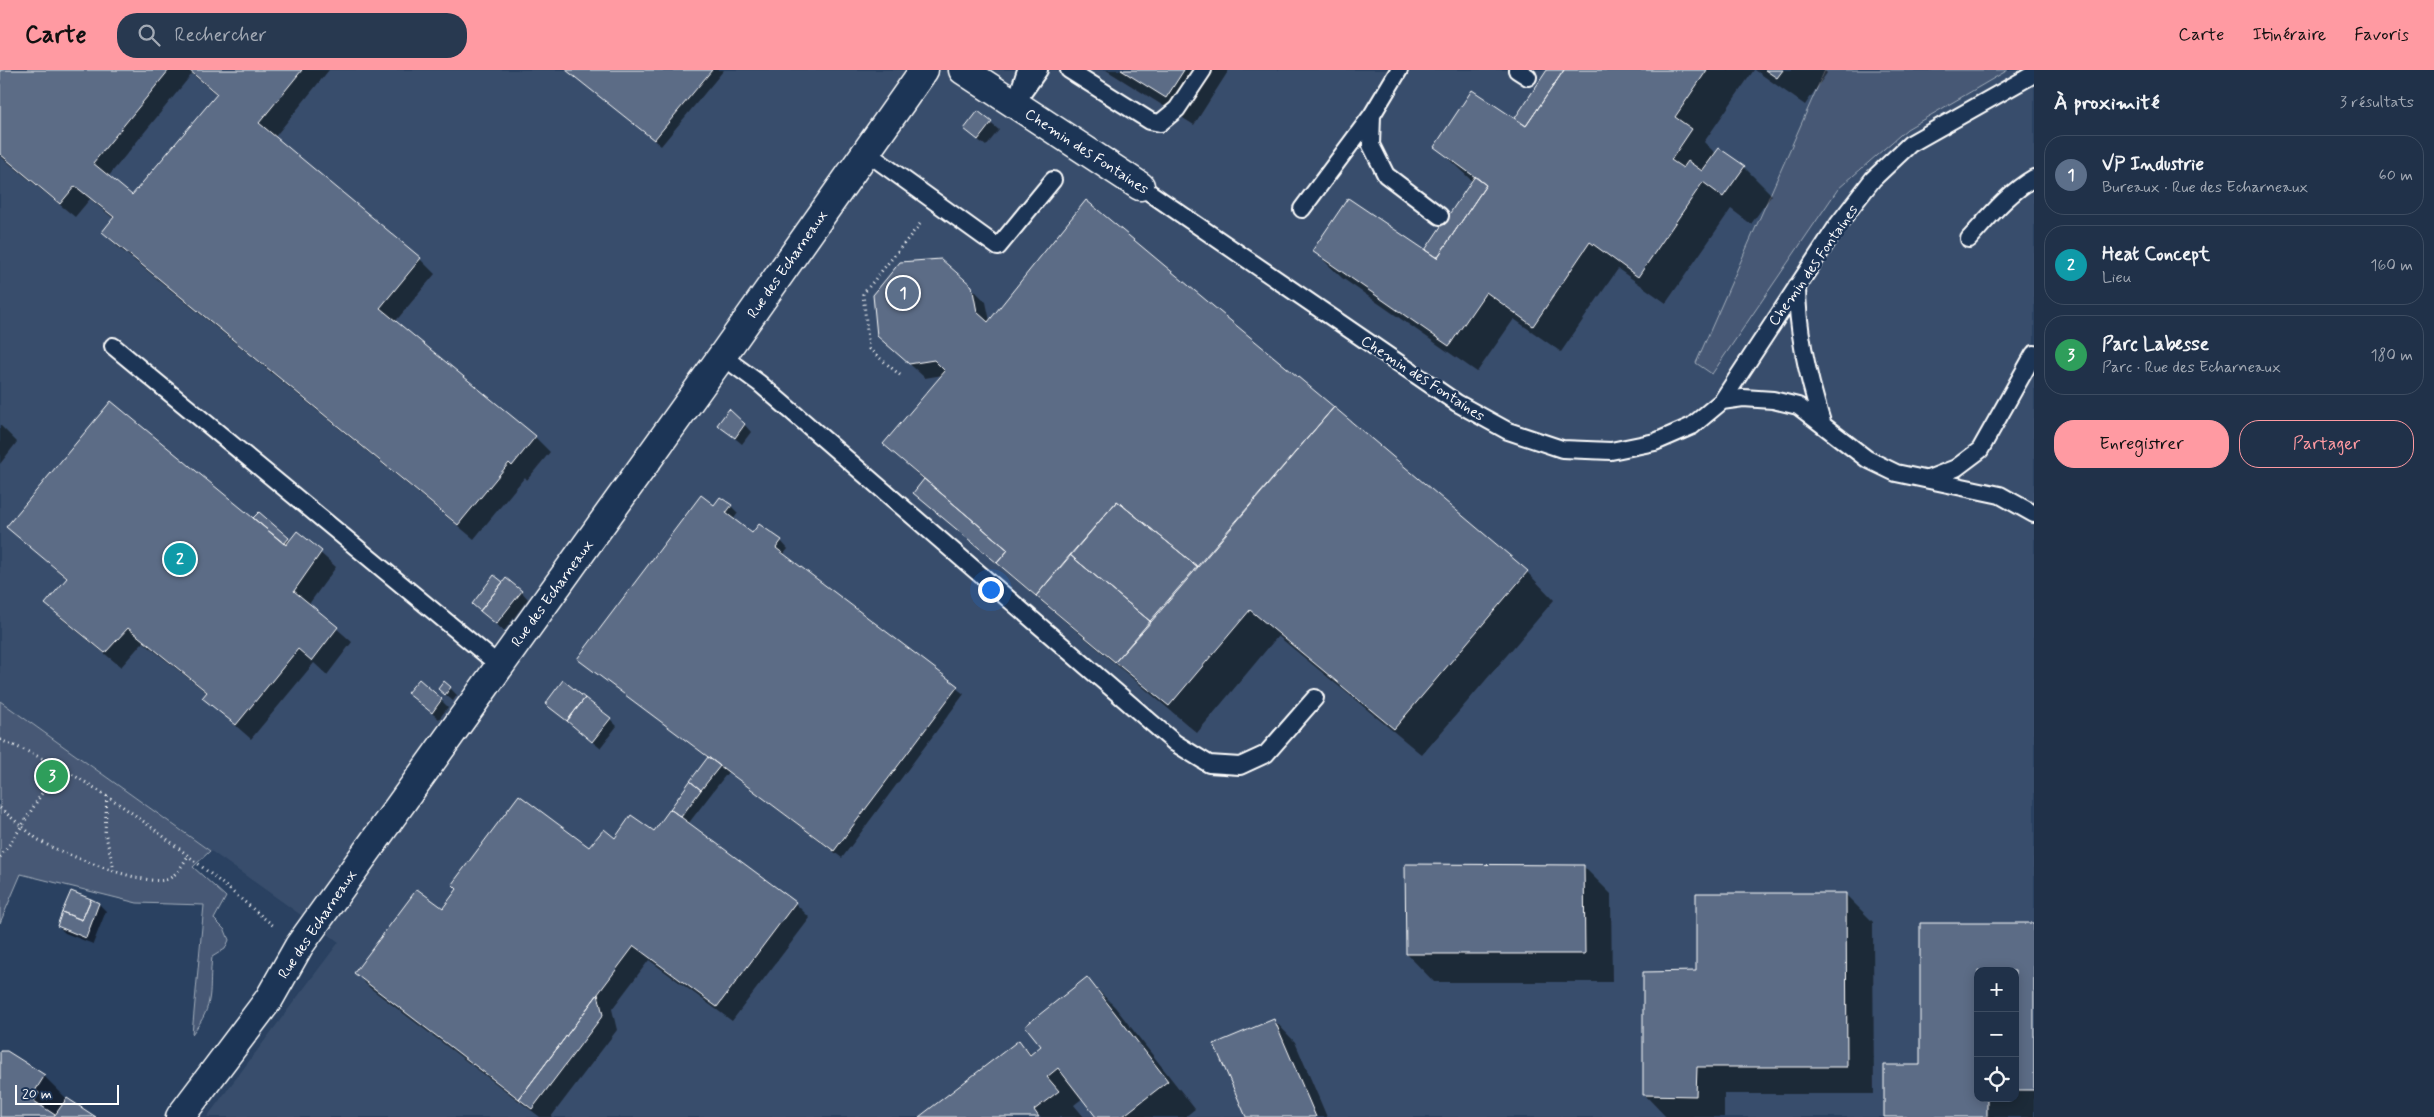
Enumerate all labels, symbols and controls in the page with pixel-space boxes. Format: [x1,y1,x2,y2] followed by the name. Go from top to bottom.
[117,13,467,58] search box
[25,20,87,51] text: Carte
[135,21,163,49] icon: search
[175,23,267,48] text: Rechercher
[2178,23,2224,47] text: Carte
[2252,23,2326,47] text: Itinéraire
[2354,23,2409,47] text: Favoris
[2054,89,2160,117] text: À proximité
[2340,92,2414,113] text: 3 résultats
[1021,104,1153,200] street label: Chemin des Fontaines
[2102,152,2204,177] text: VP Industrie
[2067,165,2075,186] text: 1
[2379,165,2413,186] text: 60 m
[2102,177,2308,198] text: Bureaux · Rue des Echarneaux
[1764,201,1863,330] street label: Chemin des Fontaines
[743,206,833,323] street label: Rue des Echarneaux
[2102,242,2210,267] text: Heat Concept
[2067,255,2075,276] text: 2
[2370,255,2413,276] text: 160 m
[2102,267,2132,288] text: Lieu
[887,274,919,312] pin: 1
[1357,331,1489,427] street label: Chemin des Fontaines
[2102,332,2209,357] text: Parc Labesse
[2067,345,2075,366] text: 3
[2370,345,2413,366] text: 180 m
[2102,357,2281,378] text: Parc · Rue des Echarneaux
[2054,420,2229,468] button: Enregistrer
[2239,420,2414,468] button: Partager
[507,536,599,651] street label: Rue des Echarneaux
[164,540,196,578] pin: 2
[978,577,1004,603] your location
[36,757,68,795] pin: 3
[274,866,362,983] street label: Rue des Echarneaux
[1974,967,2019,1102] map controls
[1974,967,2019,1012] button: +
[1974,1012,2019,1057] button: −
[1974,1057,2019,1102] button: locate
[15,1082,119,1105] scale bar
[22,1085,52,1103] text: 20 m

